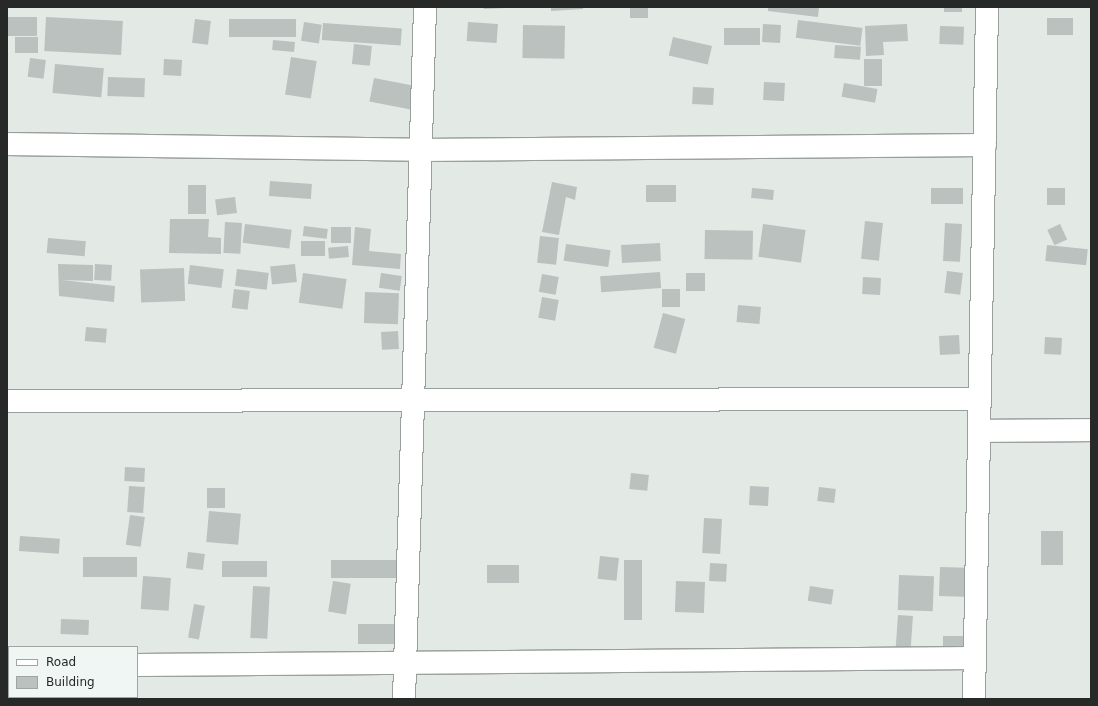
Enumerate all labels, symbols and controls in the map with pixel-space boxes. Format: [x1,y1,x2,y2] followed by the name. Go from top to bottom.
[8,646,138,698] legend
[46,655,76,669] text: Road
[46,675,95,689] text: Building

